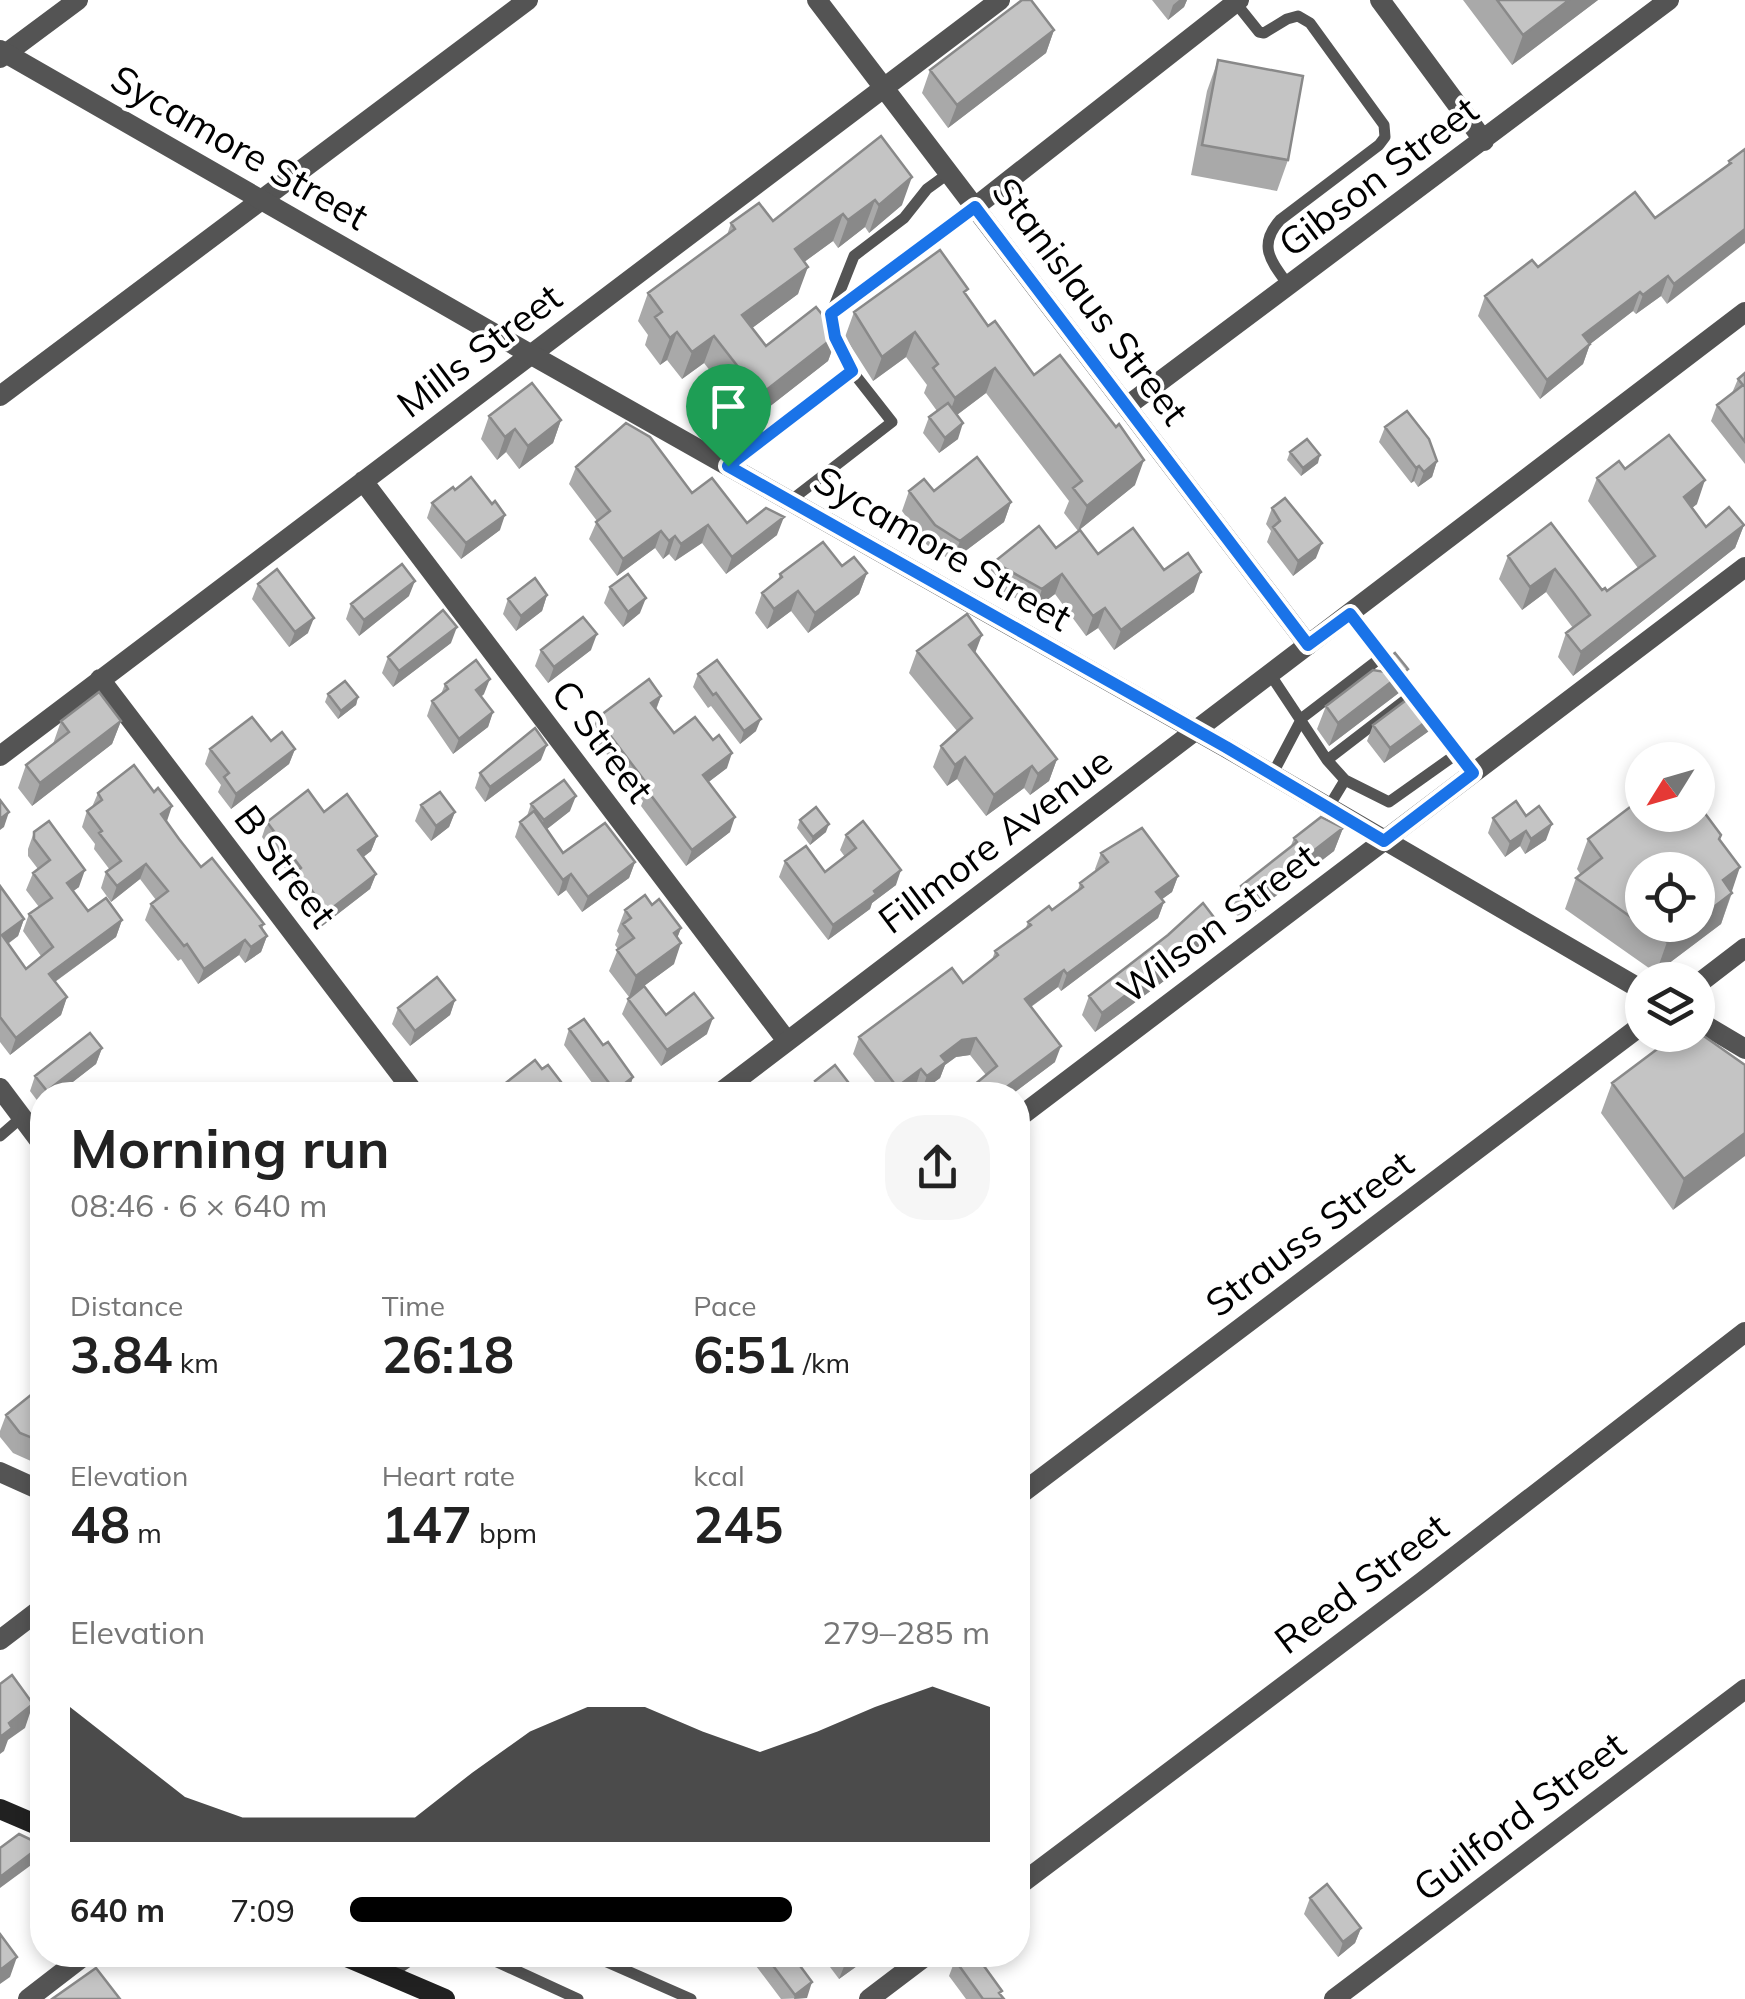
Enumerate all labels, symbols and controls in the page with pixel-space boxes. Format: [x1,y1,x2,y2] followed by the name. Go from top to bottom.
[103,54,377,240] street label: Sycamore Street
[1269,85,1487,267] street label: Gibson Street
[982,168,1200,434] street label: Stanislaus Street
[387,273,571,427] street label: Mills Street
[686,364,771,467] pin
[701,379,756,434] icon: arrive
[806,455,1080,641] street label: Sycamore Street
[541,670,665,812] street label: C Street
[869,737,1121,943] street label: Fillmore Avenue
[1625,742,1715,832] north arrow
[1625,742,1715,1052] map controls
[224,795,348,937] street label: B Street
[1107,832,1327,1014] street label: Wilson Street
[1625,852,1715,942] button: locate
[1625,962,1715,1052] button: layers
[70,1113,390,1182] text: Morning run
[885,1115,990,1220] button: share
[1196,1139,1422,1327] street label: Strauss Street
[70,1185,327,1225] text: 08:46 · 6 × 640 m
[70,1288,183,1323] text: Distance
[382,1288,445,1323] text: Time
[693,1288,757,1323] text: Pace
[70,1323,172,1386] text: 3.84
[382,1323,514,1386] text: 26:18
[693,1323,796,1386] text: 6:51
[172,1345,219,1380] text: km
[796,1345,850,1380] text: /km
[70,1458,188,1493] text: Elevation
[382,1458,515,1493] text: Heart rate
[693,1458,745,1493] text: kcal
[70,1493,130,1556] text: 48
[382,1493,472,1556] text: 147
[693,1493,783,1556] text: 245
[1265,1502,1457,1664] street label: Reed Street
[130,1515,162,1550] text: m
[472,1515,537,1550] text: bpm
[70,1612,205,1652] text: Elevation
[822,1612,990,1652] text: 279–285 m
[1403,1721,1635,1911] street label: Guilford Street
[70,1890,165,1930] text: 640 m
[230,1890,295,1930] text: 7:09

